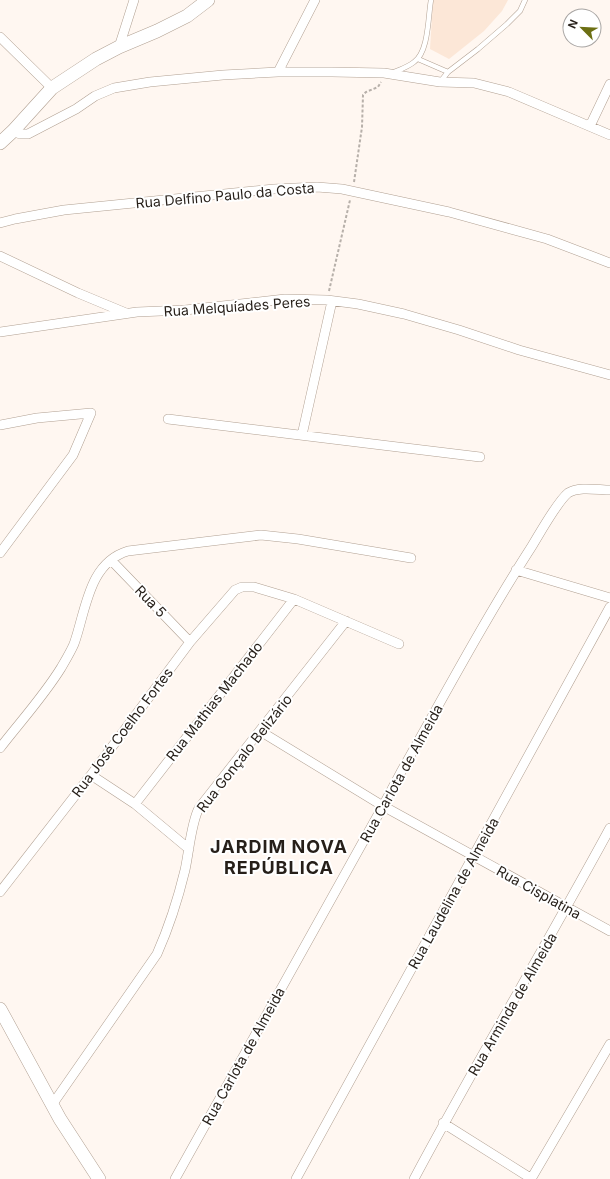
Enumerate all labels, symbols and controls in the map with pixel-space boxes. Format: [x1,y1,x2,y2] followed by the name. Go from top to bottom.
[562,8,602,48] north arrow
[565,17,581,31] text: N
[135,179,315,211] street label: Rua Delfino Paulo da Costa
[163,292,311,320] street label: Rua Melquíades Peres
[132,582,170,620] street label: Rua 5
[162,638,266,764] street label: Rua Mathias Machado
[68,664,176,800] street label: Rua José Coelho Fortes
[193,691,295,815] street label: Rua Gonçalo Belizário
[356,701,446,845] street label: Rua Carlota de Almeida
[404,814,502,972] street label: Rua Laudelina de Almeida
[210,836,348,878] district label: JARDIM NOVA REPÚBLICA
[494,862,584,922] street label: Rua Cisplatina
[464,929,560,1079] street label: Rua Arminda de Almeida
[198,984,288,1128] street label: Rua Carlota de Almeida

